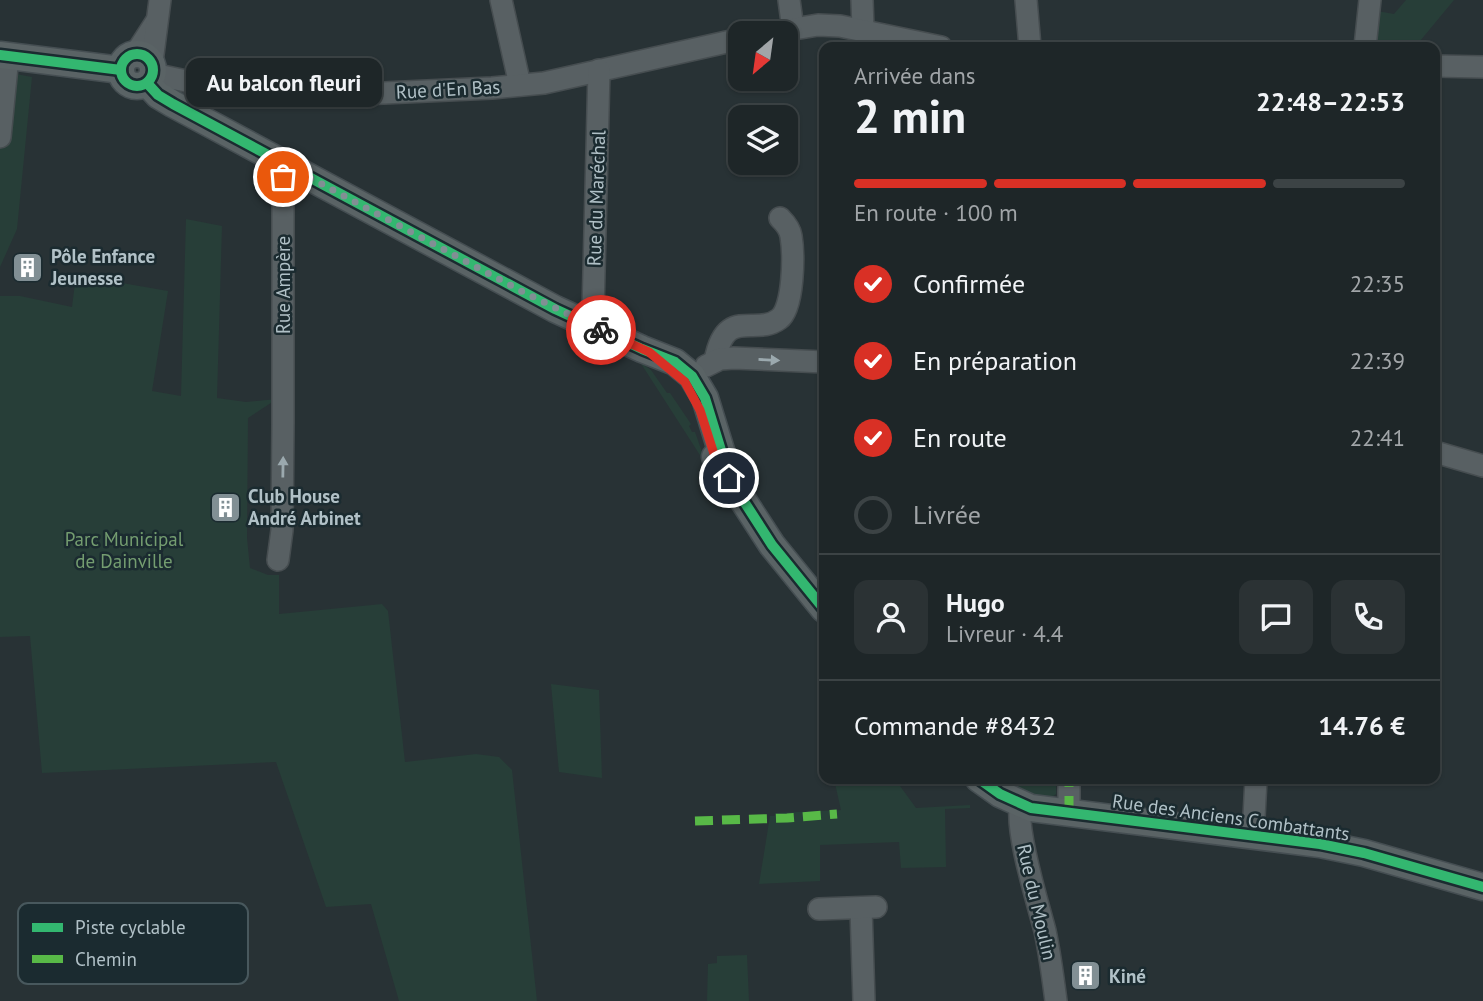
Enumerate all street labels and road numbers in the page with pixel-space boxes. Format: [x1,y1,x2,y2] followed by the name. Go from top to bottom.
[395,74,501,104] street label: Rue d'En Bas
[582,129,610,266] street label: Rue du Maréchal
[271,236,295,334] street label: Rue Ampère
[1111,788,1351,846] street label: Rue des Anciens Combattants
[1012,842,1062,962] street label: Rue du Moulin

